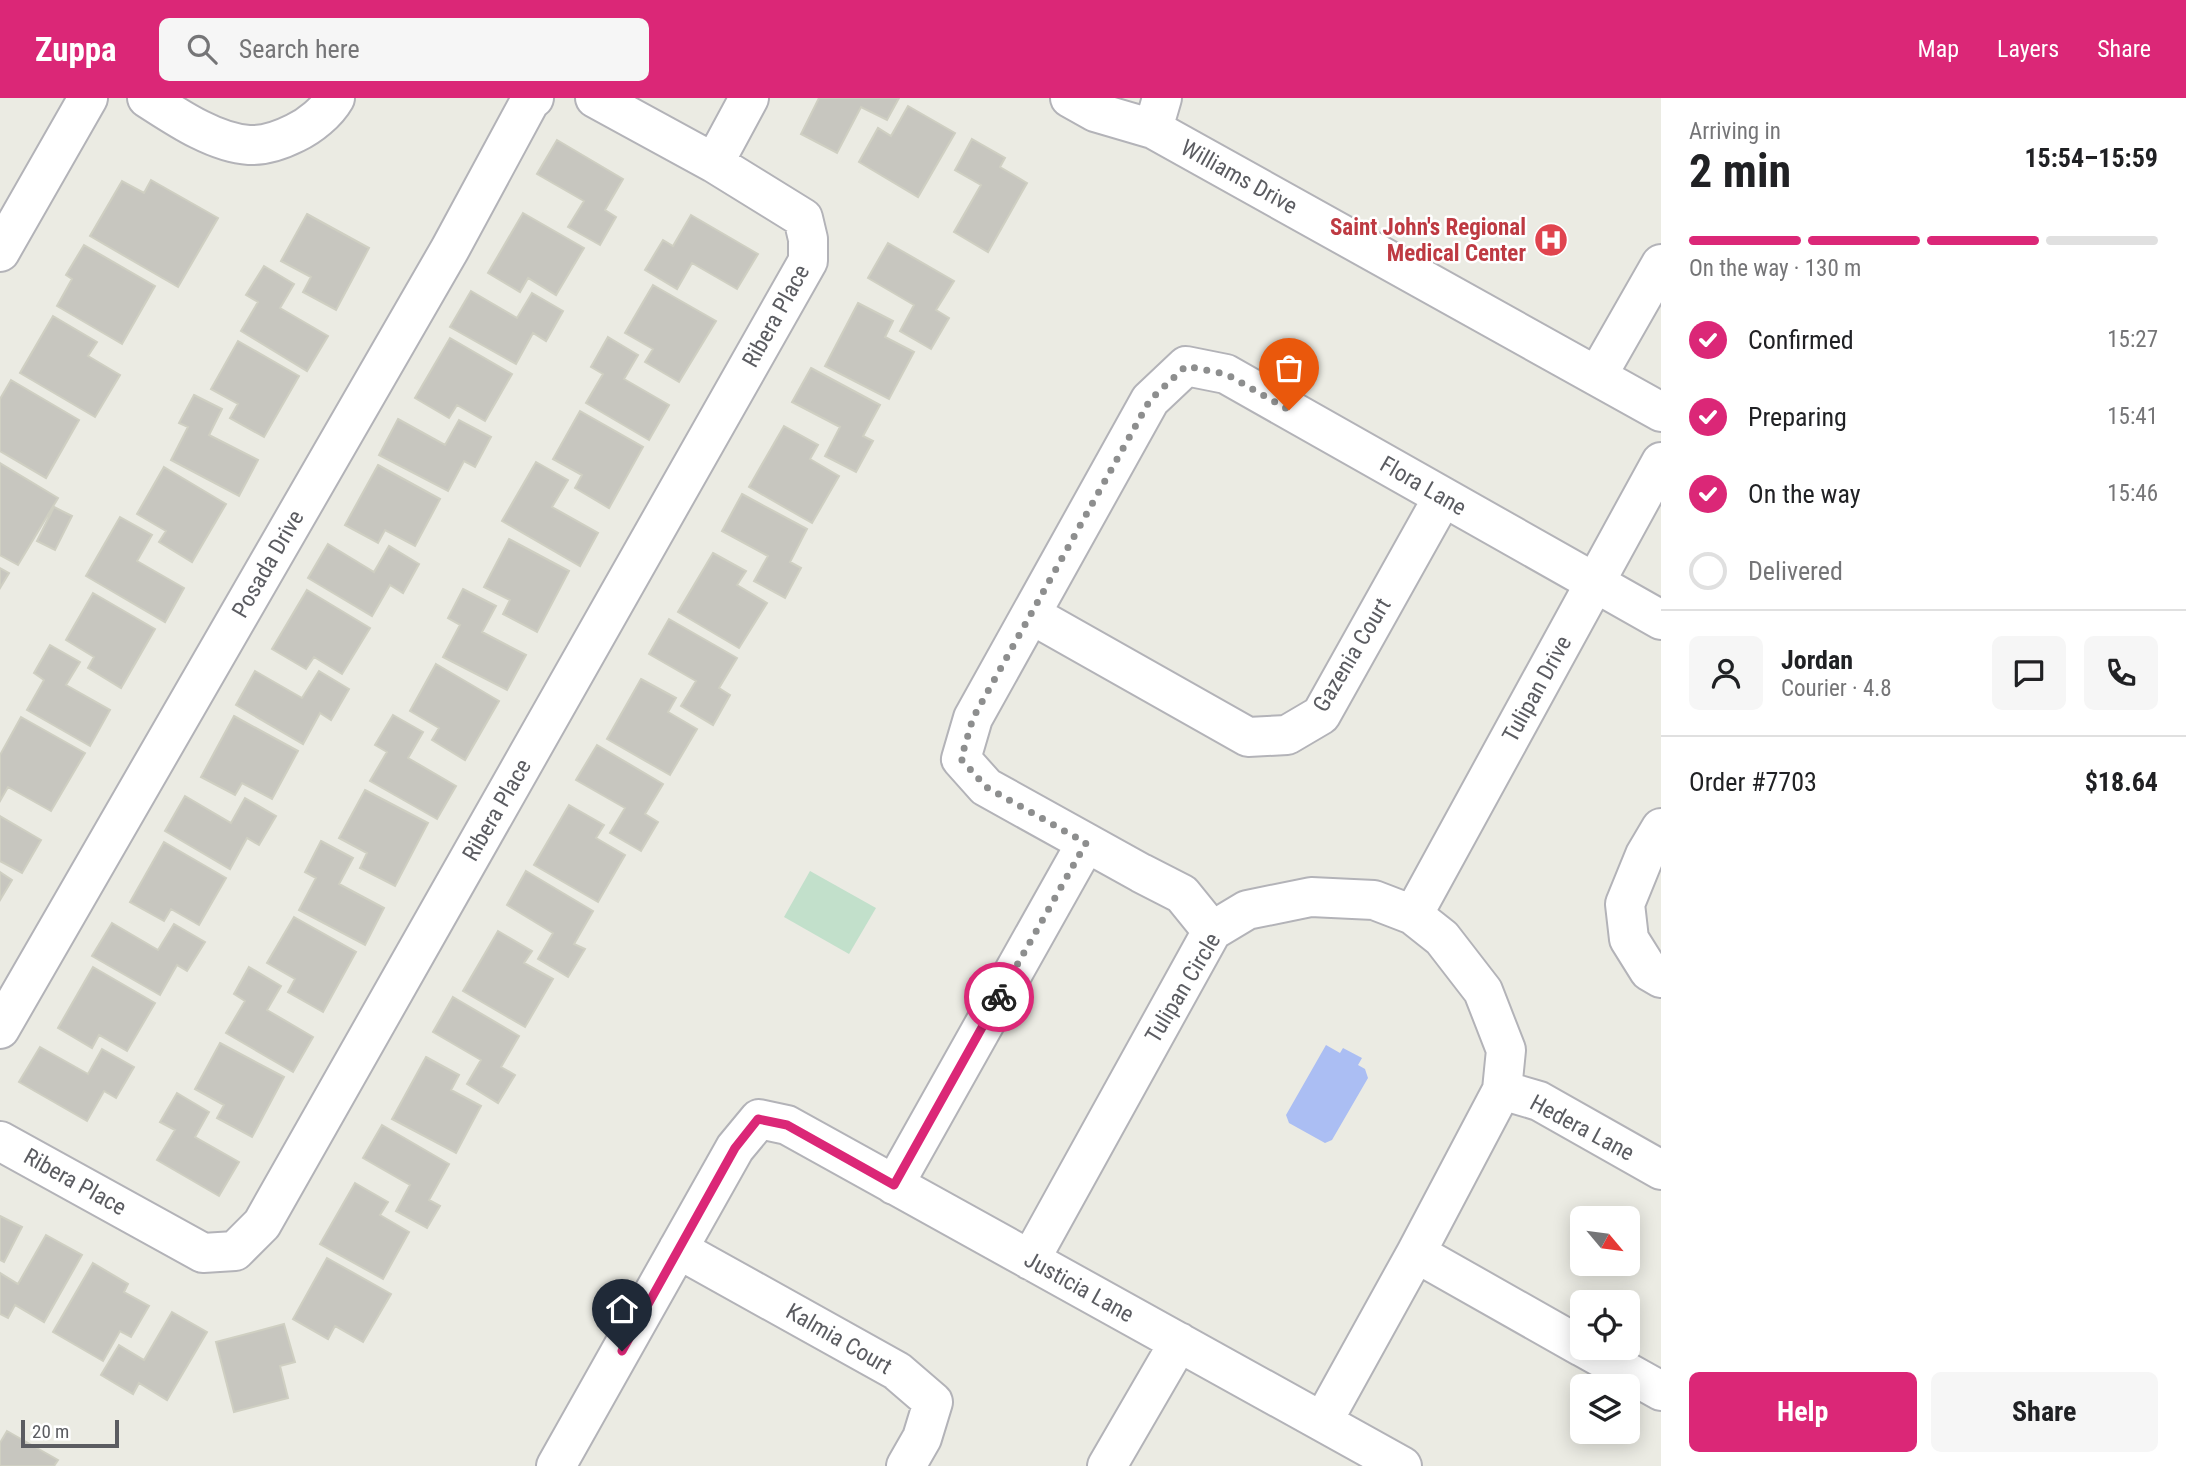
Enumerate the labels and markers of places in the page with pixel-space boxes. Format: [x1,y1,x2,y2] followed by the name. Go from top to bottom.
[1330,214,1526,267] place label: Saint John's Regional Medical Center
[1532,221,1570,259] hospital icon: Saint John's Regional Medical Center
[1259,338,1319,410] pin
[592,1279,652,1351] pin

